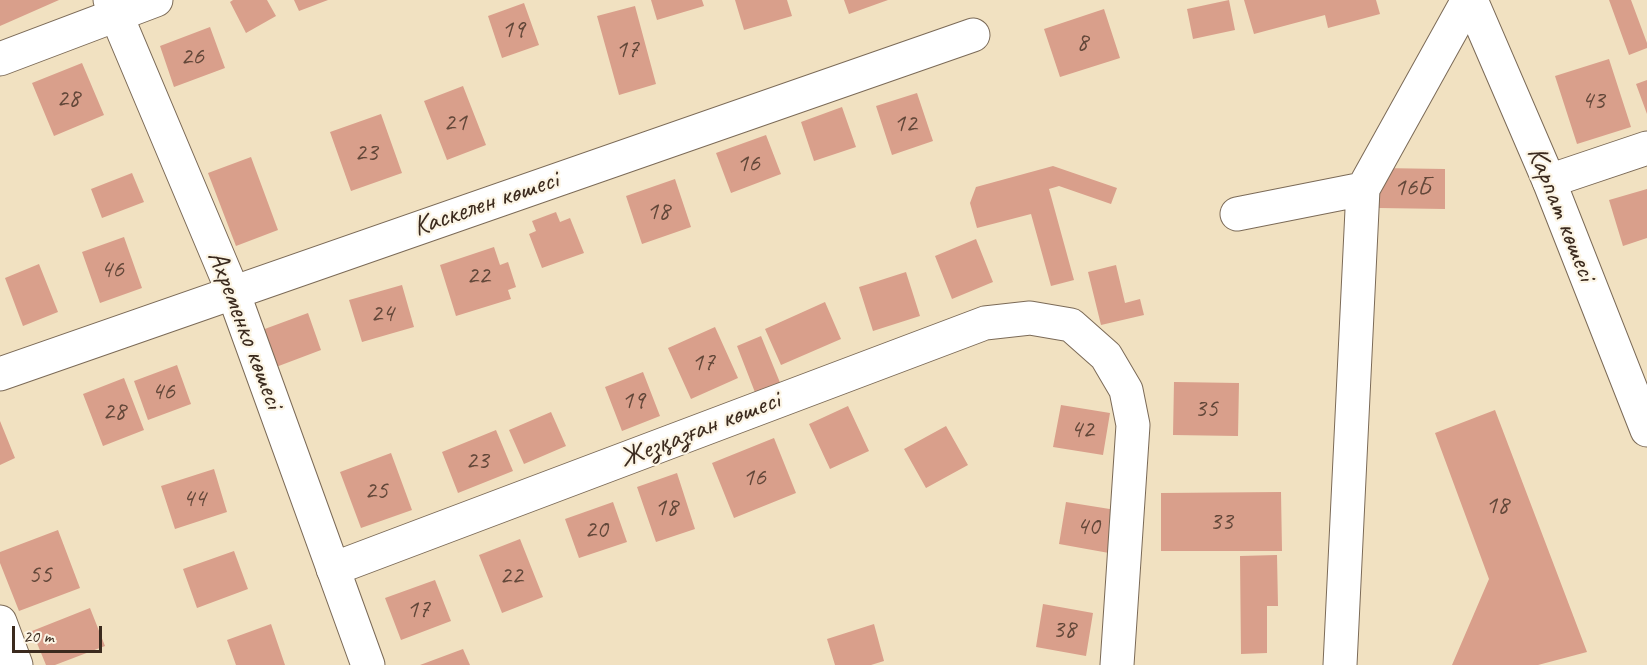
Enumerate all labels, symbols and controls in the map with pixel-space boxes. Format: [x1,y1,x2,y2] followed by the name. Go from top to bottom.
[501,14,525,46] house number: 19
[1076,27,1088,59] house number: 8
[615,34,639,66] house number: 17
[180,41,204,73] house number: 26
[56,83,80,115] house number: 28
[1581,85,1605,117] house number: 43
[443,107,467,139] house number: 21
[893,108,917,140] house number: 12
[354,137,378,169] house number: 23
[1519,142,1603,286] street label: Карпат көшесі
[736,148,760,180] house number: 16
[409,163,563,245] street label: Каскелен көшесі
[1394,172,1430,204] house number: 16Б
[646,196,670,228] house number: 18
[199,246,291,414] street label: Ахременко көшесі
[100,254,124,286] house number: 46
[466,260,490,292] house number: 22
[370,298,394,330] house number: 24
[691,347,715,379] house number: 17
[151,376,175,408] house number: 46
[615,384,785,476] street label: Жезқазған көшесі
[621,385,645,417] house number: 19
[1194,393,1218,425] house number: 35
[102,396,126,428] house number: 28
[1070,414,1094,446] house number: 42
[465,445,489,477] house number: 23
[742,462,766,494] house number: 16
[364,475,388,507] house number: 25
[182,483,206,515] house number: 44
[1485,490,1509,522] house number: 18
[654,492,678,524] house number: 18
[1209,506,1233,538] house number: 33
[1076,511,1100,543] house number: 40
[584,514,608,546] house number: 20
[28,559,52,591] house number: 55
[499,560,523,592] house number: 22
[406,594,430,626] house number: 17
[15,614,105,652] scale bar
[1052,614,1076,646] house number: 38
[23,625,54,647] text: 20 m

